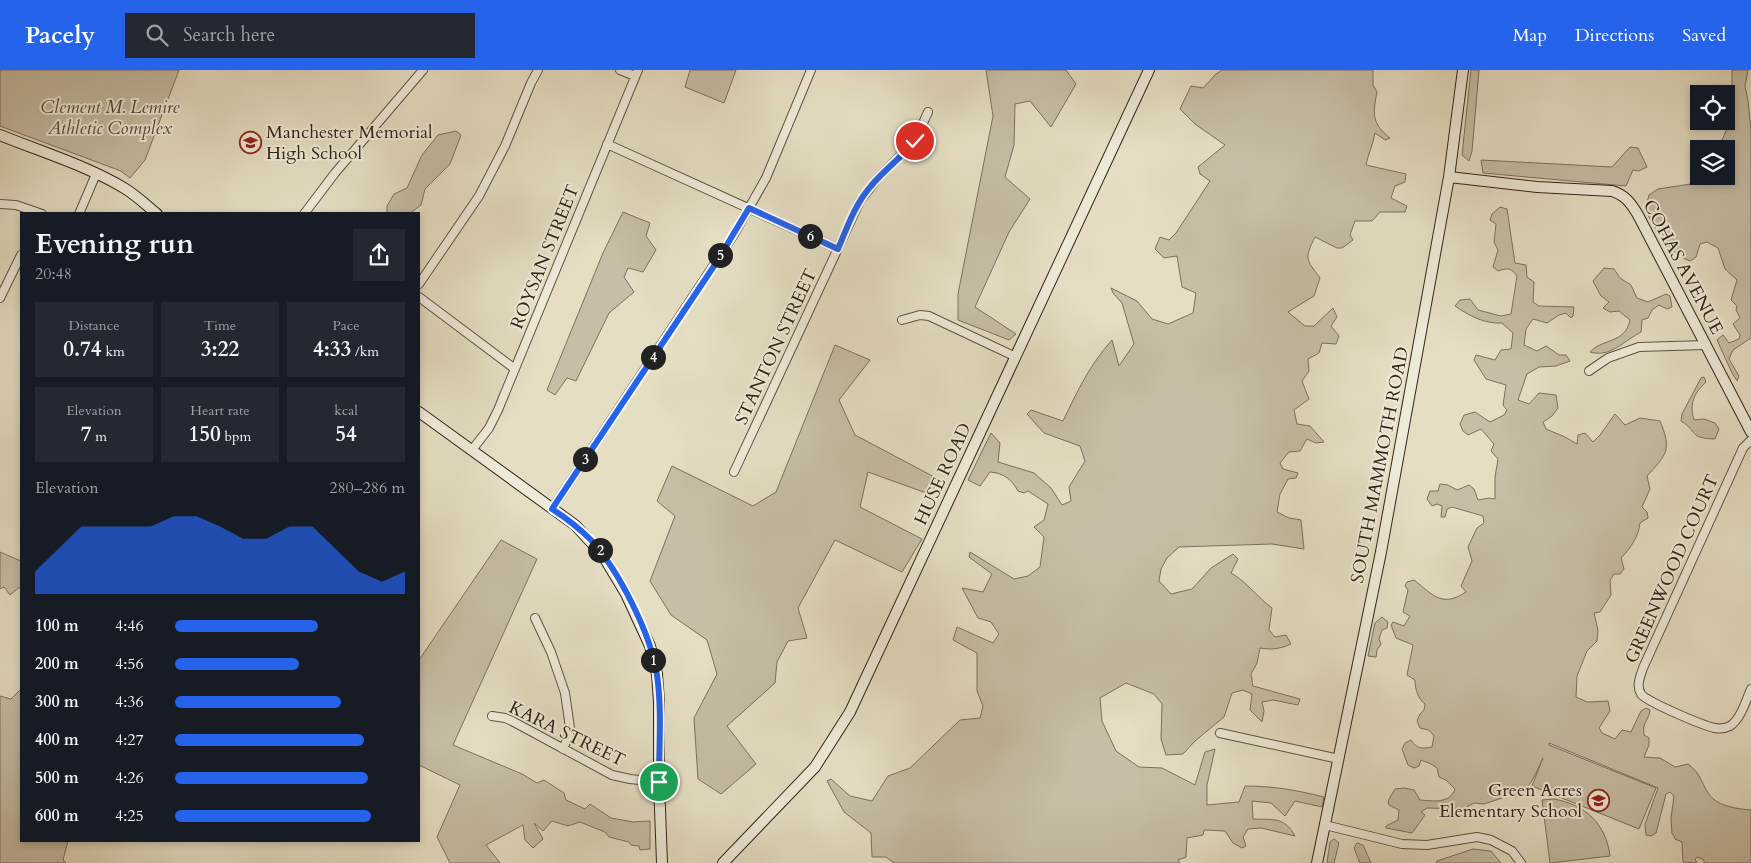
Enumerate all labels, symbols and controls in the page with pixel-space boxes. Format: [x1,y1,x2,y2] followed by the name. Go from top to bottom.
[125,13,475,58] search box
[25,19,95,52] text: Pacely
[143,21,171,49] icon: search
[183,22,275,48] text: Search here
[1513,23,1547,48] text: Map
[1575,23,1654,48] text: Directions
[1682,23,1726,48] text: Saved
[1690,85,1735,185] map controls
[1690,85,1735,130] button: locate
[41,95,180,141] park label: Clement M. Lemire Athletic Complex
[266,120,433,166] place label: Manchester Memorial High School
[894,120,936,162] pin
[901,127,929,155] icon: check
[238,130,262,154] school or university icon: Manchester Memorial High School
[1690,140,1735,185] button: layers
[505,181,585,333] street label: ROYSAN STREET
[1637,195,1729,339] street label: COHAS AVENUE
[798,224,822,248] pin: 6
[35,225,194,263] text: Evening run
[807,227,814,246] text: 6
[353,229,405,281] button: share
[708,242,732,268] pin: 5
[717,246,724,265] text: 5
[35,263,72,285] text: 20:48
[729,265,823,429] street label: STANTON STREET
[68,316,120,335] text: Distance
[204,316,236,335] text: Time
[332,316,360,335] text: Pace
[63,335,102,364] text: 0.74
[201,335,239,364] text: 3:22
[313,335,351,364] text: 4:33
[102,342,125,361] text: km
[351,342,379,361] text: /km
[640,344,666,370] pin: 4
[1345,345,1415,585] street label: SOUTH MAMMOTH ROAD
[650,348,657,367] text: 4
[66,401,122,420] text: Elevation
[190,401,250,420] text: Heart rate
[334,401,358,420] text: kcal
[908,419,978,529] street label: HUSE ROAD
[81,420,92,449] text: 7
[189,420,221,449] text: 150
[335,420,357,449] text: 54
[92,427,107,446] text: m
[221,427,251,446] text: bpm
[572,446,598,472] pin: 3
[582,450,589,469] text: 3
[1619,471,1725,667] street label: GREENWOOD COURT
[35,477,99,499] text: Elevation
[329,477,405,499] text: 280–286 m
[588,538,612,562] pin: 2
[597,541,604,560] text: 2
[35,615,79,637] text: 100 m
[115,615,144,637] text: 4:46
[640,648,666,672] pin: 1
[650,651,657,670] text: 1
[35,653,79,675] text: 200 m
[115,653,144,675] text: 4:56
[35,691,79,713] text: 300 m
[115,691,144,713] text: 4:36
[505,695,629,773] street label: KARA STREET
[35,729,79,751] text: 400 m
[115,729,144,751] text: 4:27
[638,761,680,803] pin
[35,767,79,789] text: 500 m
[115,767,144,789] text: 4:26
[645,768,673,796] icon: arrive
[1439,778,1582,824] place label: Green Acres Elementary School
[1586,788,1610,812] school or university icon: Green Acres Elementary School
[35,805,79,827] text: 600 m
[115,805,144,827] text: 4:25

